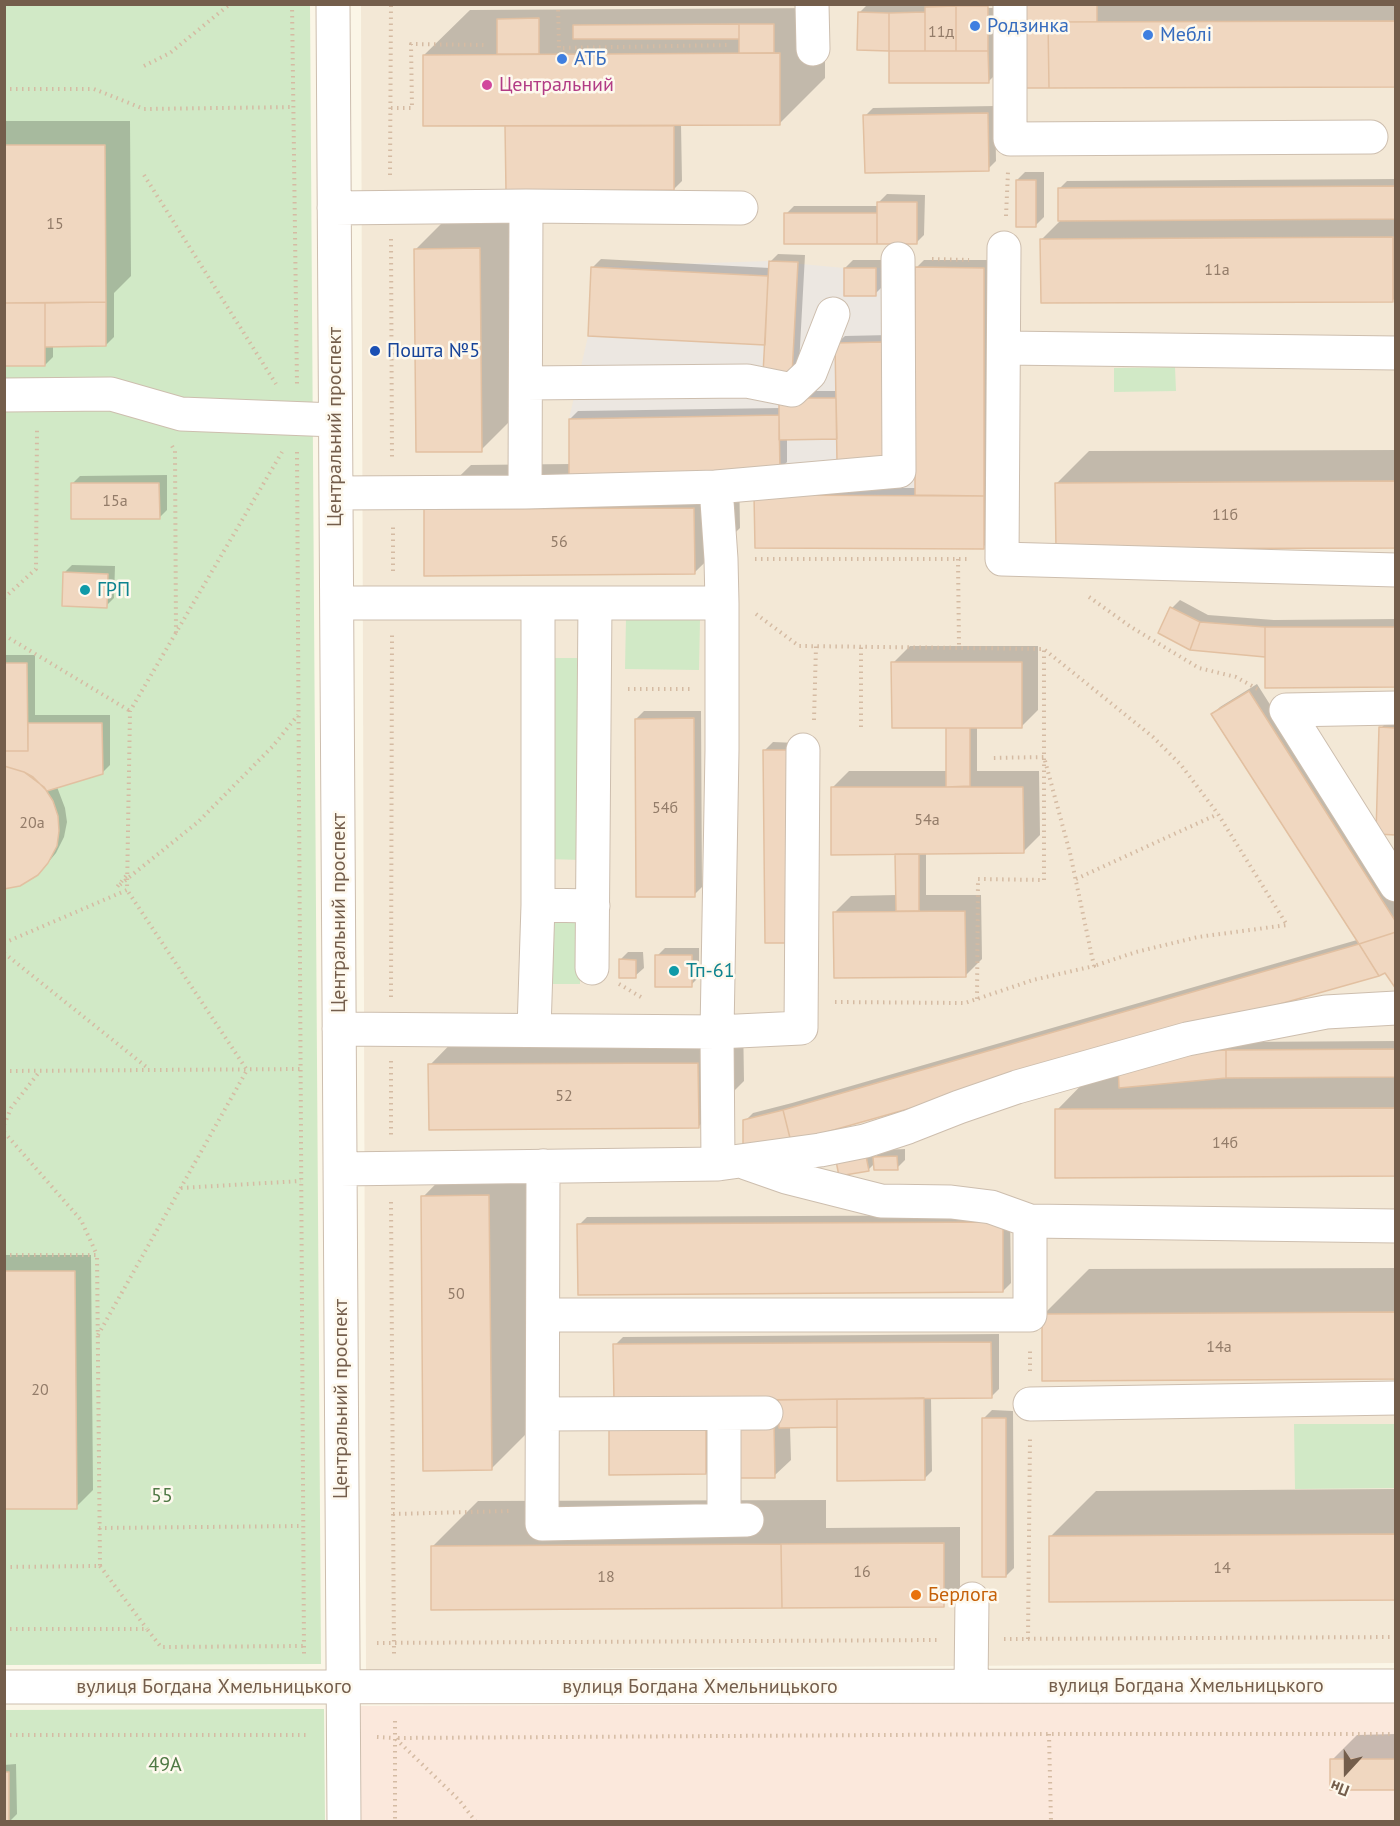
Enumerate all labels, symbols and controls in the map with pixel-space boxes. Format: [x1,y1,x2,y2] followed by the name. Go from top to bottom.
[987,14,1069,38] place label: Родзинка
[968,19,982,33] marker: Родзинка
[928,22,954,42] house number: 11д
[1160,23,1212,47] place label: Меблi
[1141,28,1155,42] marker: Меблi
[574,47,606,71] place label: АТБ
[555,52,569,66] marker: АТБ
[499,73,614,97] place label: Центральний
[480,78,494,92] marker: Центральний
[46,214,64,234] house number: 15
[1204,260,1230,280] house number: 11а
[323,327,347,527] street label: Центральний проспект
[387,339,480,363] place label: Пошта №5
[368,344,382,358] marker: Пошта №5
[102,491,128,511] house number: 15а
[1212,505,1238,525] house number: 11б
[550,532,568,552] house number: 56
[97,578,130,602] place label: ГРП
[78,583,92,597] marker: ГРП
[652,798,678,818] house number: 54б
[914,810,940,830] house number: 54а
[19,813,45,833] house number: 20а
[327,813,351,1013] street label: Центральний проспект
[686,959,735,983] place label: Тп-61
[667,964,681,978] marker: Тп-61
[555,1086,573,1106] house number: 52
[1212,1133,1238,1153] house number: 14б
[447,1284,465,1304] house number: 50
[329,1299,353,1499] street label: Центральний проспект
[1206,1337,1232,1357] house number: 14а
[31,1380,49,1400] house number: 20
[151,1484,173,1508] park label: 55
[1213,1558,1231,1578] house number: 14
[853,1562,871,1582] house number: 16
[597,1567,615,1587] house number: 18
[928,1583,998,1607] place label: Берлога
[909,1588,923,1602] marker: Берлога
[1048,1674,1324,1698] street label: вулиця Богдана Хмельницького
[76,1675,352,1699] street label: вулиця Богдана Хмельницького
[562,1675,838,1699] street label: вулиця Богдана Хмельницького
[1316,1742,1376,1802] north arrow
[148,1753,182,1777] park label: 49А
[1327,1776,1352,1802] text: Пн

